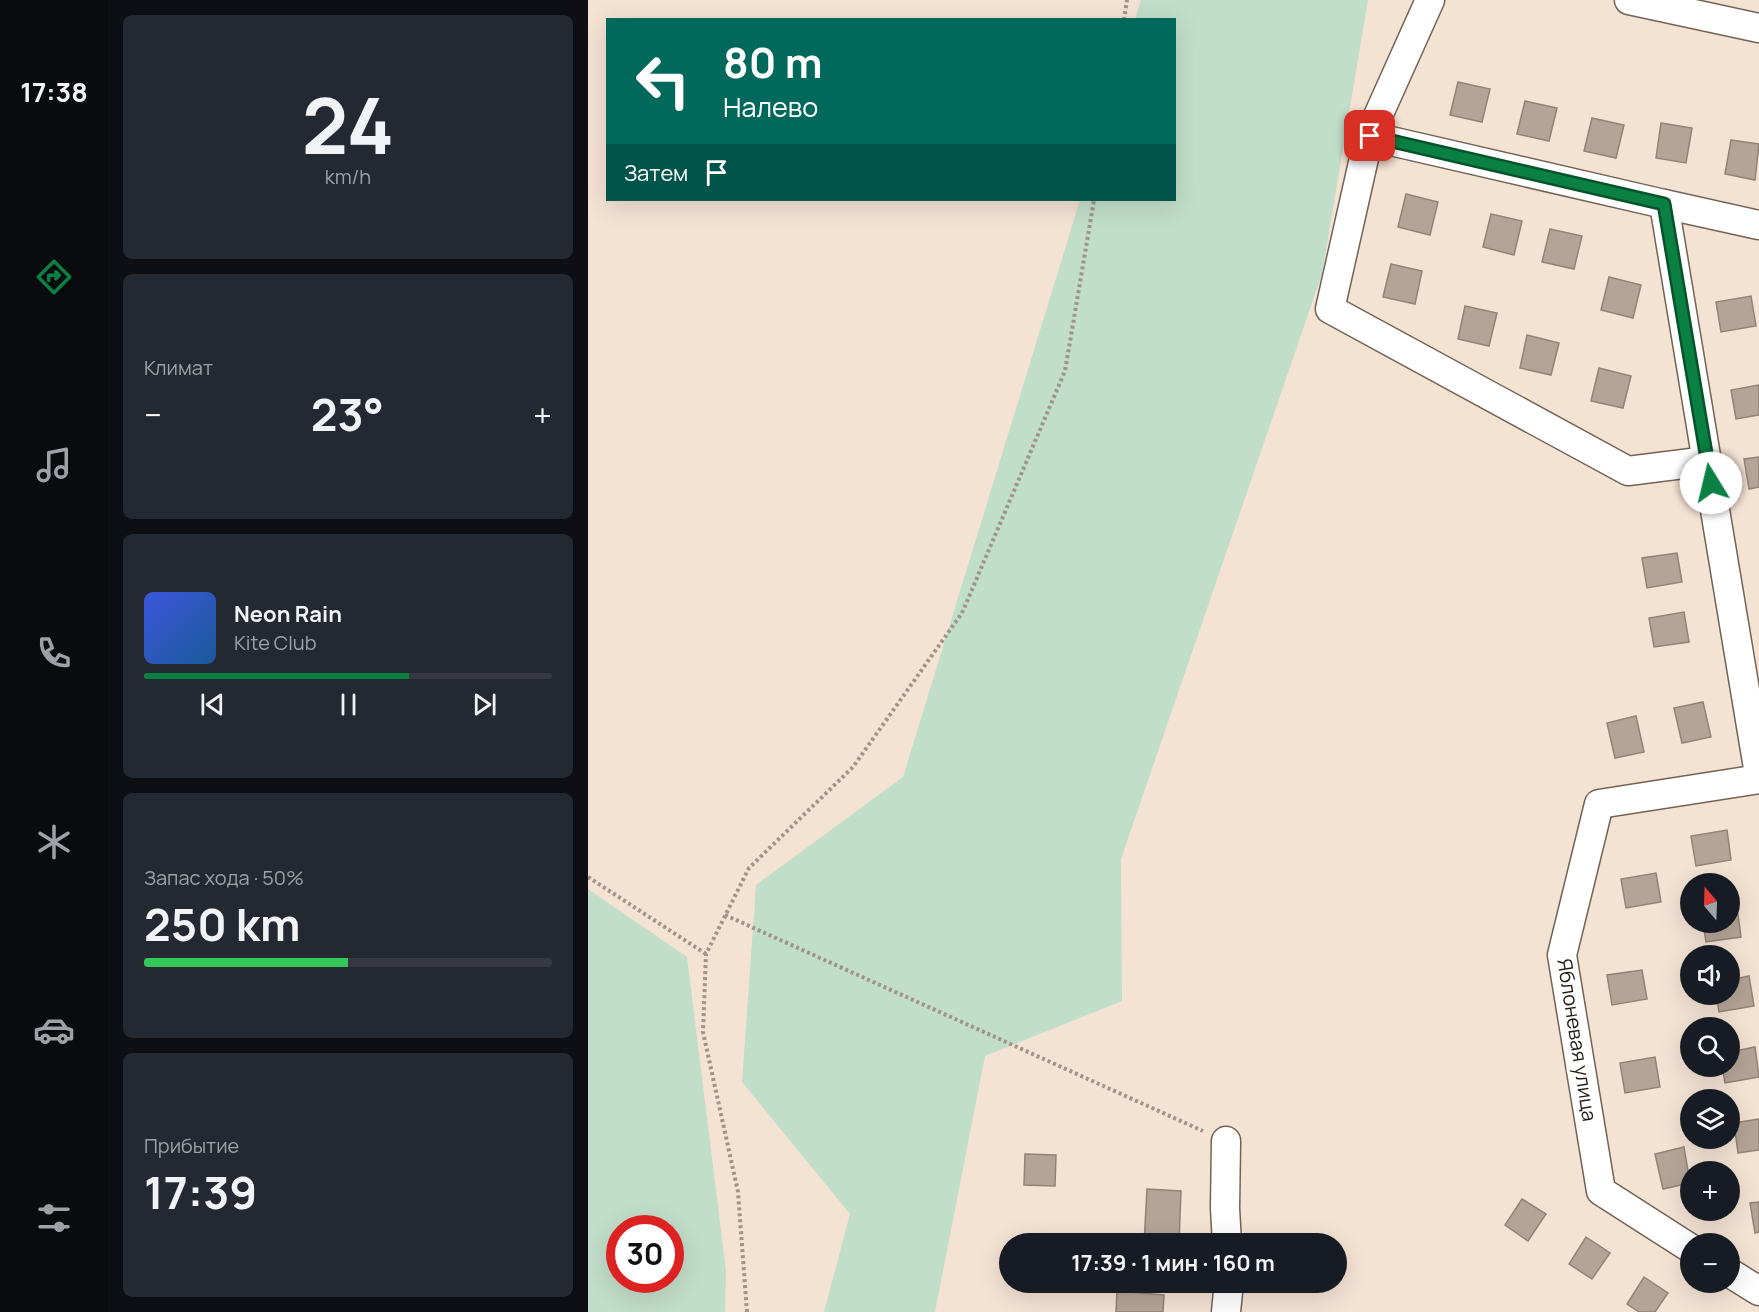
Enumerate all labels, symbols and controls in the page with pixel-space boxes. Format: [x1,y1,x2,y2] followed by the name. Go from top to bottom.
[723,33,823,91] text: 80 m
[624,42,702,120] icon: left
[302,71,394,177] text: 24
[20,73,88,110] text: 17:38
[723,88,818,125] text: Налево
[1344,110,1395,161] pin
[1353,119,1386,152] icon: arrive
[700,156,733,189] icon: arrive
[624,158,688,188] text: Затем
[325,163,371,190] text: km/h
[33,256,75,298] icon: directions
[144,354,213,381] text: Климат
[311,383,384,445] text: 23°
[144,392,162,437] text: −
[533,392,552,437] text: +
[33,444,75,486] icon: music
[1679,451,1743,515] position arrow
[234,599,342,629] text: Neon Rain
[234,629,317,656] text: Kite Club
[33,632,75,674] icon: phone
[196,688,229,721] icon: previous
[332,688,365,721] icon: pause
[468,688,501,721] icon: next
[33,821,75,863] icon: climate
[144,864,304,891] text: Запас хода · 50%
[1680,873,1740,933] north arrow
[1680,873,1740,1293] map controls
[144,893,300,955] text: 250 km
[1680,945,1740,1005] button: sound
[1551,957,1604,1123] street label: Яблоневая улица
[33,1009,75,1051] icon: car
[1680,1017,1740,1077] button: search
[1680,1089,1740,1149] button: layers
[144,1132,239,1159] text: Прибытие
[144,1161,257,1223] text: 17:39
[1680,1161,1740,1221] button: +
[33,1197,75,1239] icon: filters
[606,1215,684,1293] speed limit sign: 30
[1680,1233,1740,1293] button: −
[1071,1248,1275,1278] text: 17:39 · 1 мин · 160 m

